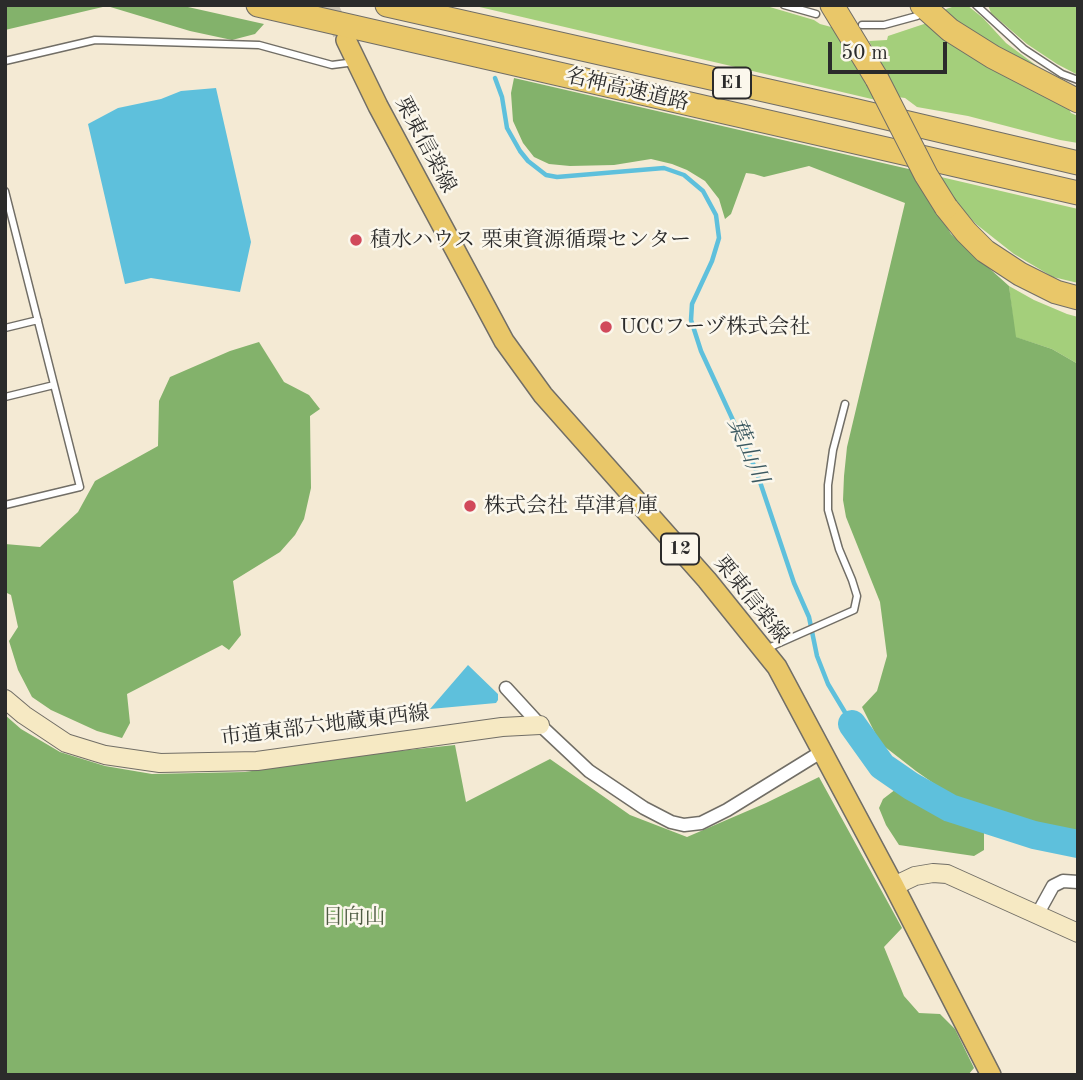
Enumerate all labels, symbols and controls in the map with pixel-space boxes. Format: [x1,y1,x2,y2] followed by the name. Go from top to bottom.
[831,28,950,72] scale bar
[841,43,888,64] text: 50 m
[563,64,691,116] street label: 名神高速道路
[713,68,751,99] road number: E1
[389,93,461,197] street label: 栗東信楽線
[370,227,691,253] place label: 積水ハウス 栗東資源循環センター
[348,232,364,248] marker: 積水ハウス 栗東資源循環センター
[620,314,810,340] place label: UCCフーヅ株式会社
[598,319,614,335] marker: UCCフーヅ株式会社
[721,414,773,488] water label: 葉山川
[484,493,658,519] place label: 株式会社 草津倉庫
[462,498,478,514] marker: 株式会社 草津倉庫
[661,534,699,564] road number: 12
[708,551,794,649] street label: 栗東信楽線
[219,701,431,751] street label: 市道東部六地蔵東西線
[323,904,385,930] park label: 日向山

